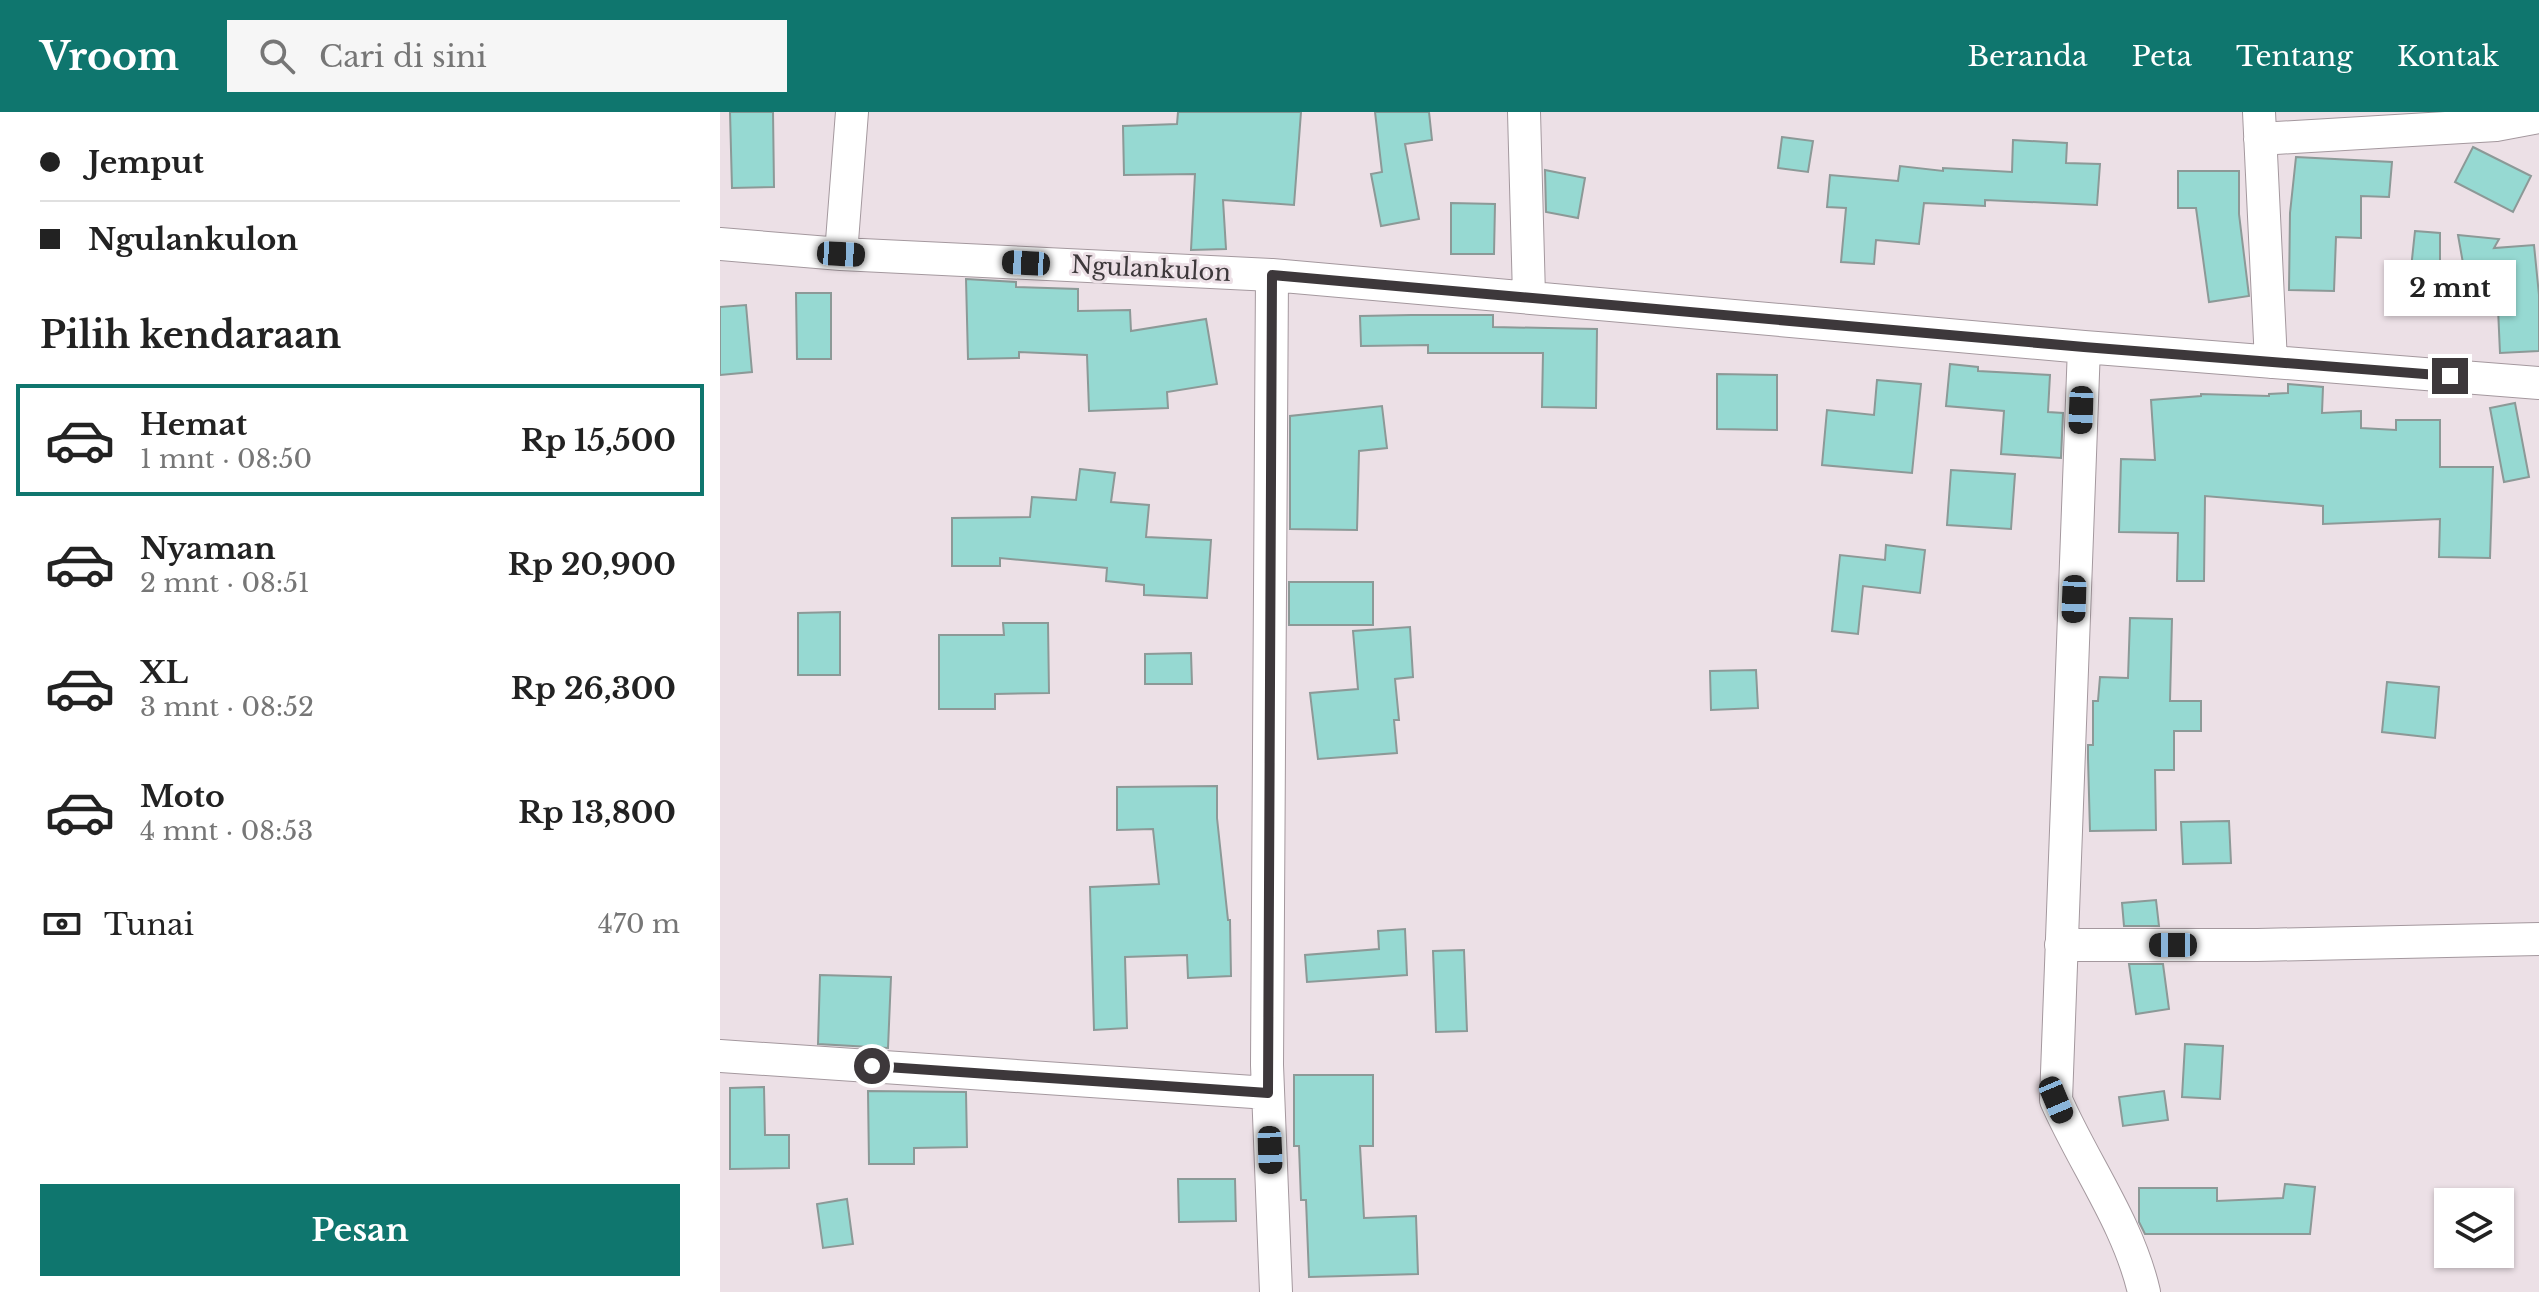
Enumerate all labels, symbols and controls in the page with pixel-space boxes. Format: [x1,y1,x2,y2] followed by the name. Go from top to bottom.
[227,20,787,92] search box
[40,33,179,80] text: Vroom
[255,34,299,78] icon: search
[319,38,487,75] text: Cari di sini
[1967,39,2088,74] text: Beranda
[2132,39,2192,74] text: Peta
[2236,39,2353,74] text: Tentang
[2397,39,2499,74] text: Kontak
[88,144,204,181] text: Jemput
[88,221,298,258] text: Ngulankulon
[816,241,866,267] car
[1001,250,1051,276] car
[1070,250,1232,287] street label: Ngulankulon
[2384,260,2516,316] callout: 2 mnt
[2409,272,2491,304] text: 2 mnt
[40,313,341,358] text: Pilih kendaraan
[2432,358,2468,394] route end
[2068,386,2094,434] car
[44,404,116,476] icon: car
[140,406,247,443] text: Hemat
[521,422,676,459] text: Rp 15,500
[140,443,312,475] text: 1 mnt · 08:50
[44,528,116,600] icon: car
[140,530,276,567] text: Nyaman
[508,546,676,583] text: Rp 20,900
[140,567,310,599] text: 2 mnt · 08:51
[2061,575,2087,623] car
[44,652,116,724] icon: car
[140,654,188,691] text: XL
[511,670,676,707] text: Rp 26,300
[140,691,314,723] text: 3 mnt · 08:52
[44,776,116,848] icon: car
[140,778,225,815] text: Moto
[518,794,676,831] text: Rp 13,800
[140,815,313,847] text: 4 mnt · 08:53
[40,902,84,946] icon: cash
[104,906,194,943] text: Tunai
[598,908,680,940] text: 470 m
[2149,933,2197,957] car
[854,1048,890,1084] route start
[2036,1073,2076,1127] car
[1257,1126,1283,1174] car
[40,1184,680,1276] button: Pesan
[2434,1188,2514,1268] map controls
[2434,1188,2514,1268] button: layers

